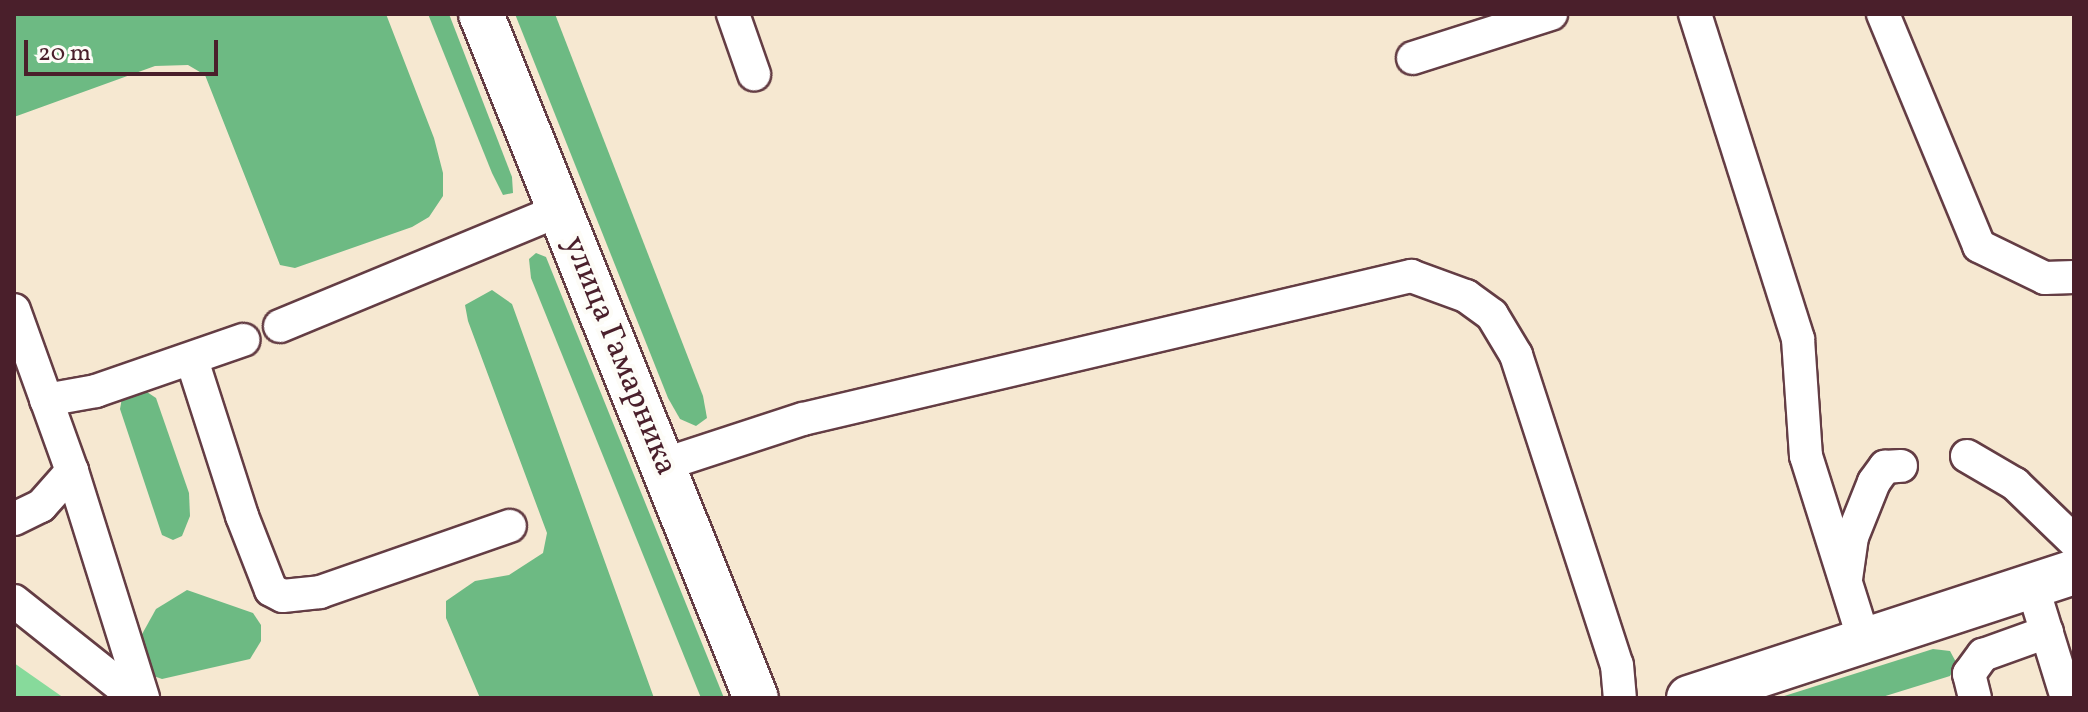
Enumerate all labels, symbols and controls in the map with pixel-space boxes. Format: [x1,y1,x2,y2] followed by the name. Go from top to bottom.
[28,24,222,74] scale bar
[38,37,91,71] text: 20 m
[554,231,684,481] street label: улица Гамарника

